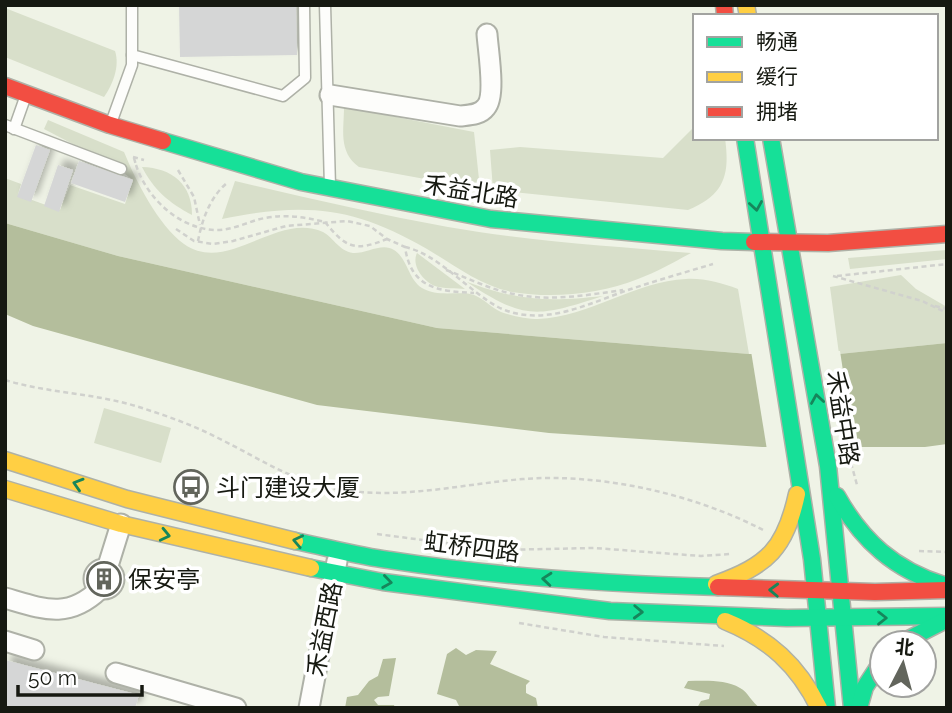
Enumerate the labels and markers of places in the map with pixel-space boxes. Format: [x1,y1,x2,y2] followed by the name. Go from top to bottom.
[172,468,210,506] bus stop icon: 斗门建设大厦
[216,473,360,502] place label: 斗门建设大厦
[85,560,123,598] building icon: 保安亭
[128,565,200,594] place label: 保安亭

